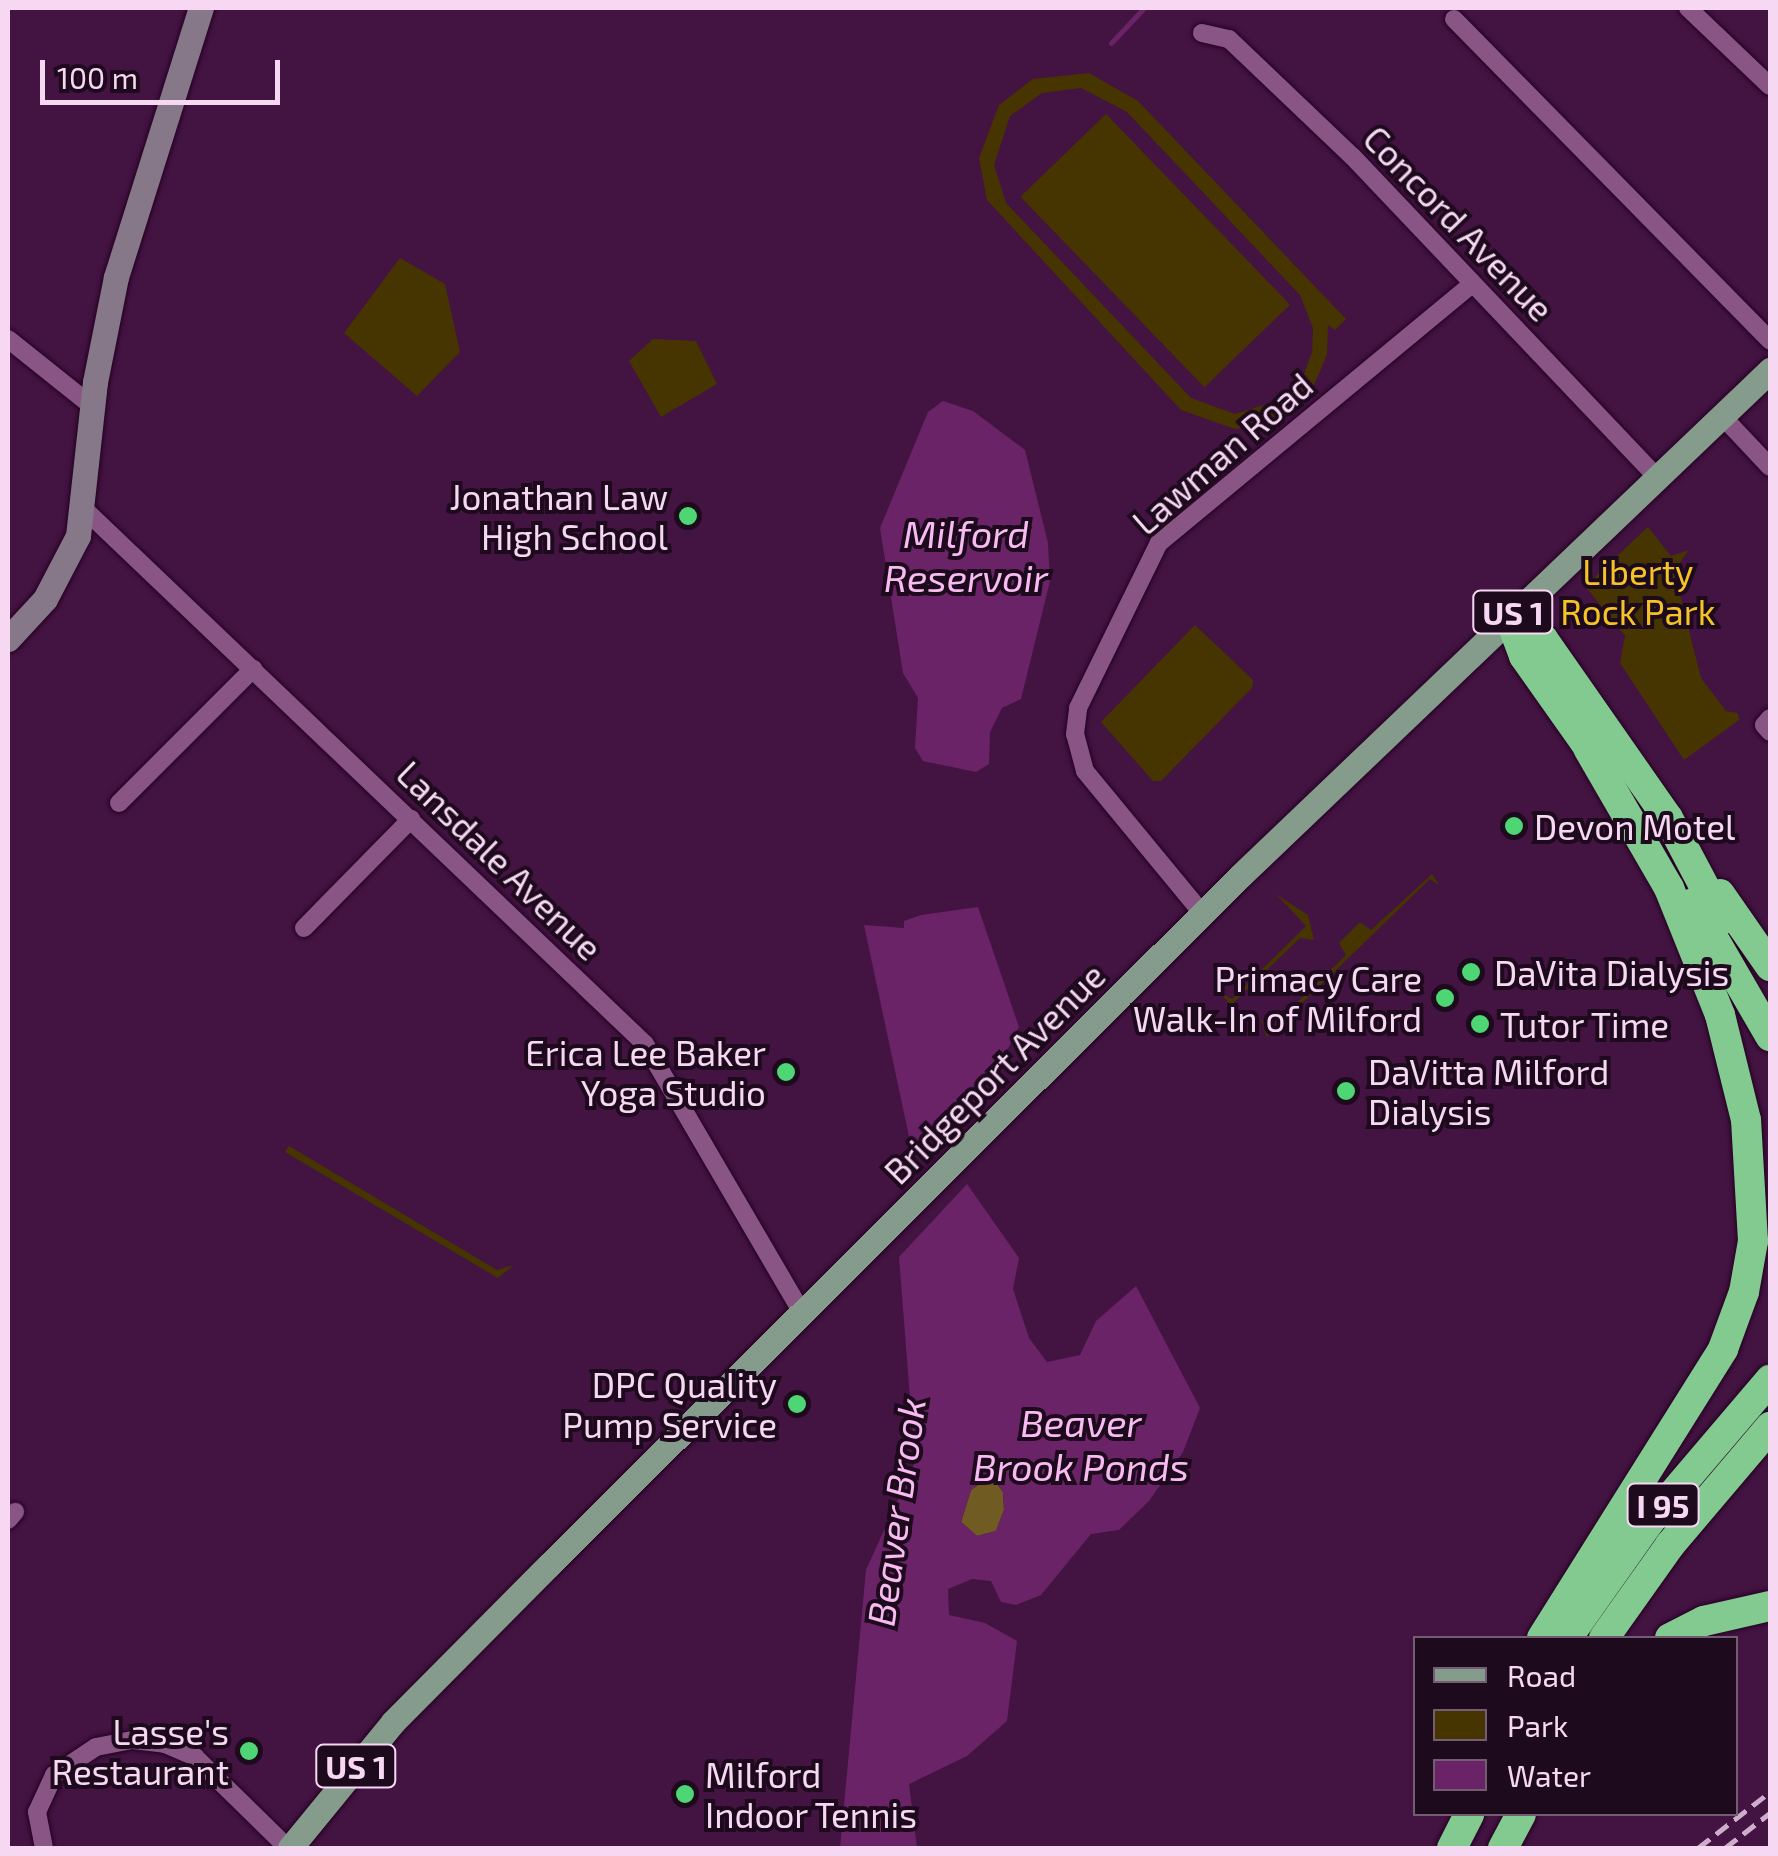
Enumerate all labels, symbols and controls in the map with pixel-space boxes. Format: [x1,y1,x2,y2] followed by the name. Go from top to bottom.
[45,40,285,102] scale bar
[57,59,138,95] text: 100 m
[1355,116,1563,330] street label: Concord Avenue
[1123,363,1321,543] street label: Lawman Road
[450,475,668,557] place label: Jonathan Law High School
[677,505,699,527] marker: Jonathan Law High School
[884,511,1048,600] water label: Milford Reservoir
[1560,550,1716,632] park label: Liberty Rock Park
[1470,585,1556,639] road number: US 1
[389,752,611,968] street label: Lansdale Avenue
[1534,805,1735,847] place label: Devon Motel
[1503,815,1525,837] marker: Devon Motel
[1494,951,1729,993] place label: DaVita Dialysis
[875,954,1113,1192] street label: Bridgeport Avenue
[1132,957,1422,1039] place label: Primacy Care Walk-In of Milford
[1458,959,1484,985] marker: DaVita Dialysis
[1432,985,1458,1011] marker: Primacy Care Walk-In of Milford
[1500,1003,1671,1045] place label: Tutor Time
[1469,1013,1491,1035] marker: Tutor Time
[525,1031,766,1113] place label: Erica Lee Baker Yoga Studio
[1368,1050,1609,1132] place label: DaVitta Milford Dialysis
[775,1061,797,1083] marker: Erica Lee Baker Yoga Studio
[1333,1078,1359,1104] marker: DaVitta Milford Dialysis
[562,1363,777,1445] place label: DPC Quality Pump Service
[786,1393,808,1415] marker: DPC Quality Pump Service
[857,1395,935,1629] water label: Beaver Brook
[973,1400,1189,1490] water label: Beaver Brook Ponds
[1626,1478,1700,1532] road number: I 95
[1413,1636,1738,1816] legend
[1507,1657,1576,1693] text: Road
[1507,1707,1568,1743] text: Park
[52,1710,229,1792] place label: Lasse's Restaurant
[314,1739,398,1793] road number: US 1
[238,1740,260,1762] marker: Lasse's Restaurant
[705,1753,918,1835] place label: Milford Indoor Tennis
[1507,1757,1591,1793] text: Water
[674,1783,696,1805] marker: Milford Indoor Tennis

